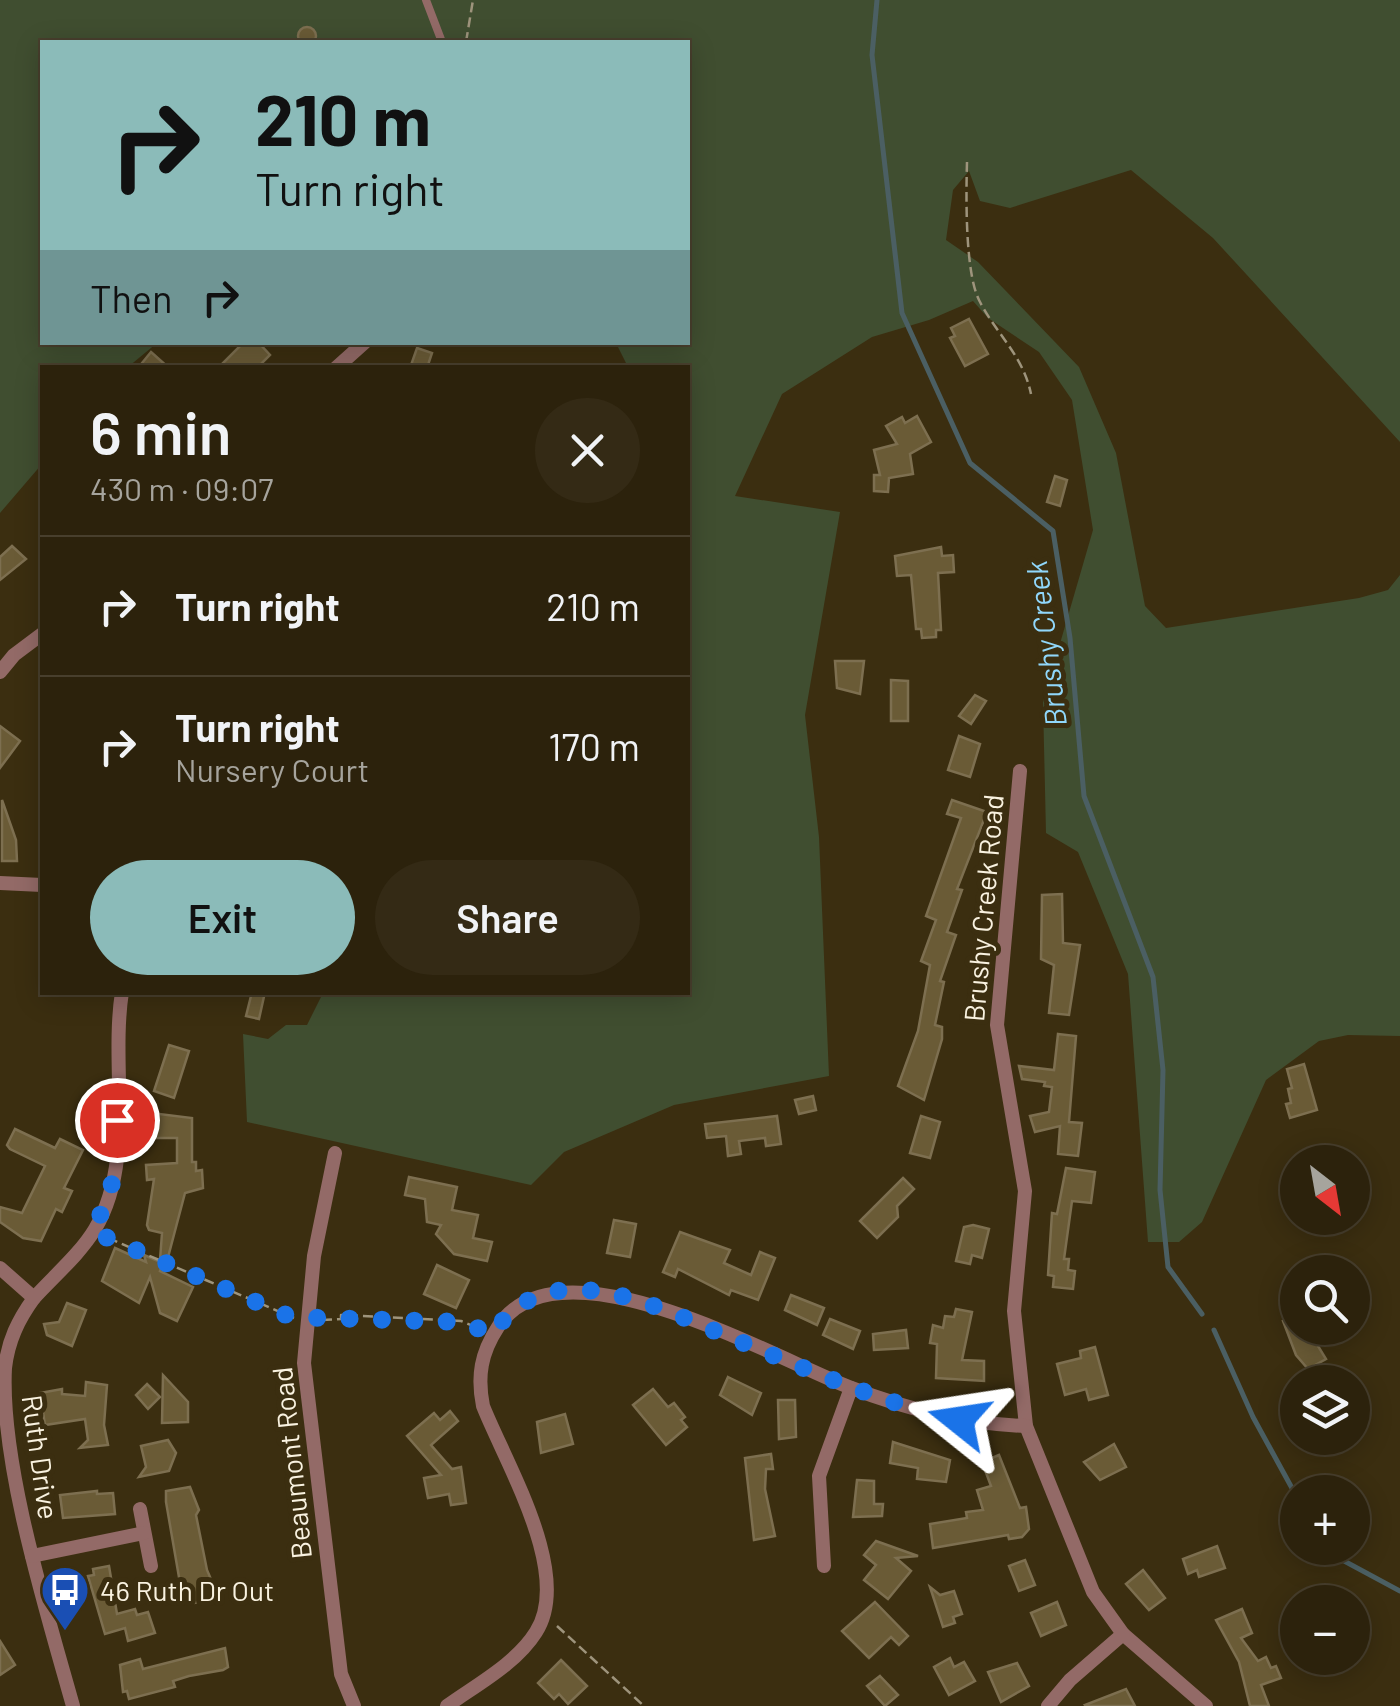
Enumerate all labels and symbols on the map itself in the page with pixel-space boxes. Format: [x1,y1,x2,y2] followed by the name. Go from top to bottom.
[1017,559,1073,729] water label: Brushy Creek
[956,793,1010,1023] street label: Brushy Creek Road
[75,1078,160,1163] pin
[1280,1145,1370,1235] north arrow
[264,1365,318,1561] street label: Beaumont Road
[907,1368,1011,1472] position arrow
[15,1393,67,1521] street label: Ruth Drive
[39,1564,91,1632] bus stop icon: 46 Ruth Dr Out
[100,1573,274,1607] place label: 46 Ruth Dr Out

